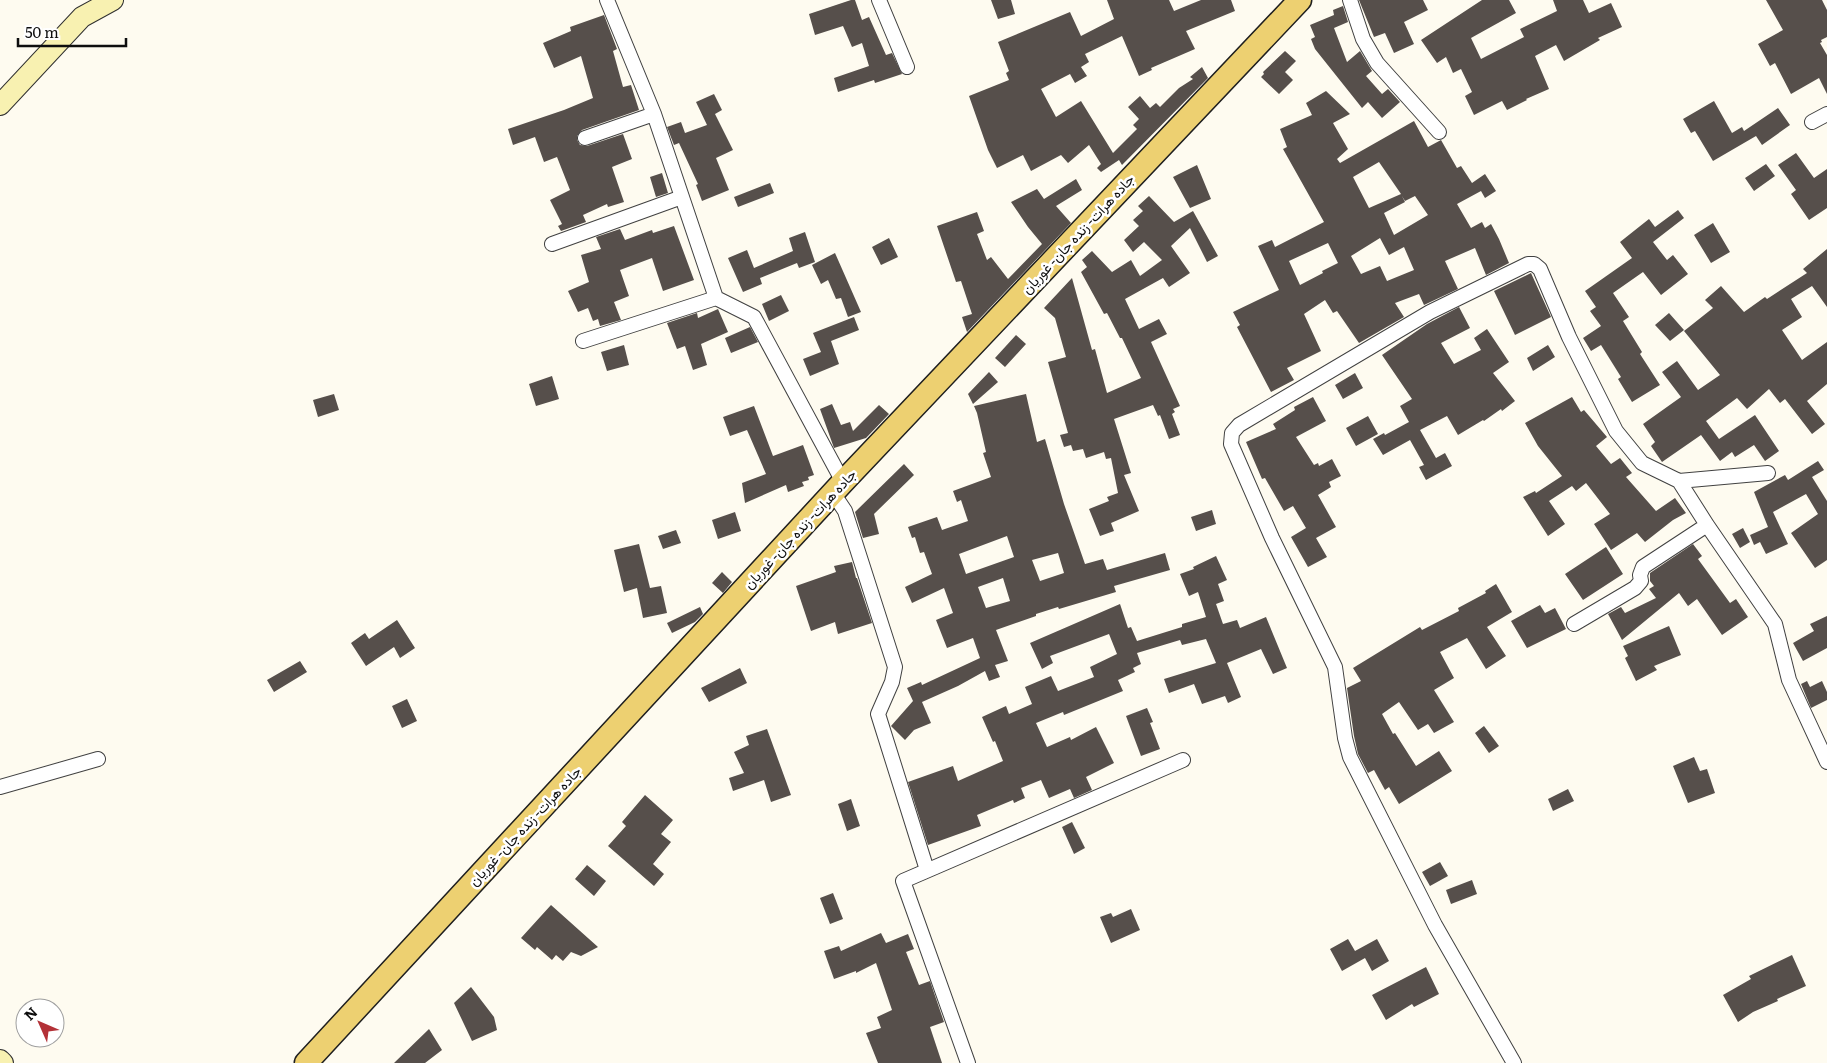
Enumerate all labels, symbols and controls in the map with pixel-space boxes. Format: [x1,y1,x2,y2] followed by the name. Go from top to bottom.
[18,15,125,47] scale bar
[25,20,59,43] text: 50 m
[1016,169,1138,298] street label: جاده هرات- زنده جان- غوریان
[738,464,860,593] street label: جاده هرات- زنده جان- غوریان
[463,761,585,890] street label: جاده هرات- زنده جان- غوریان
[15,998,65,1048] north arrow
[19,1002,42,1024] text: N

